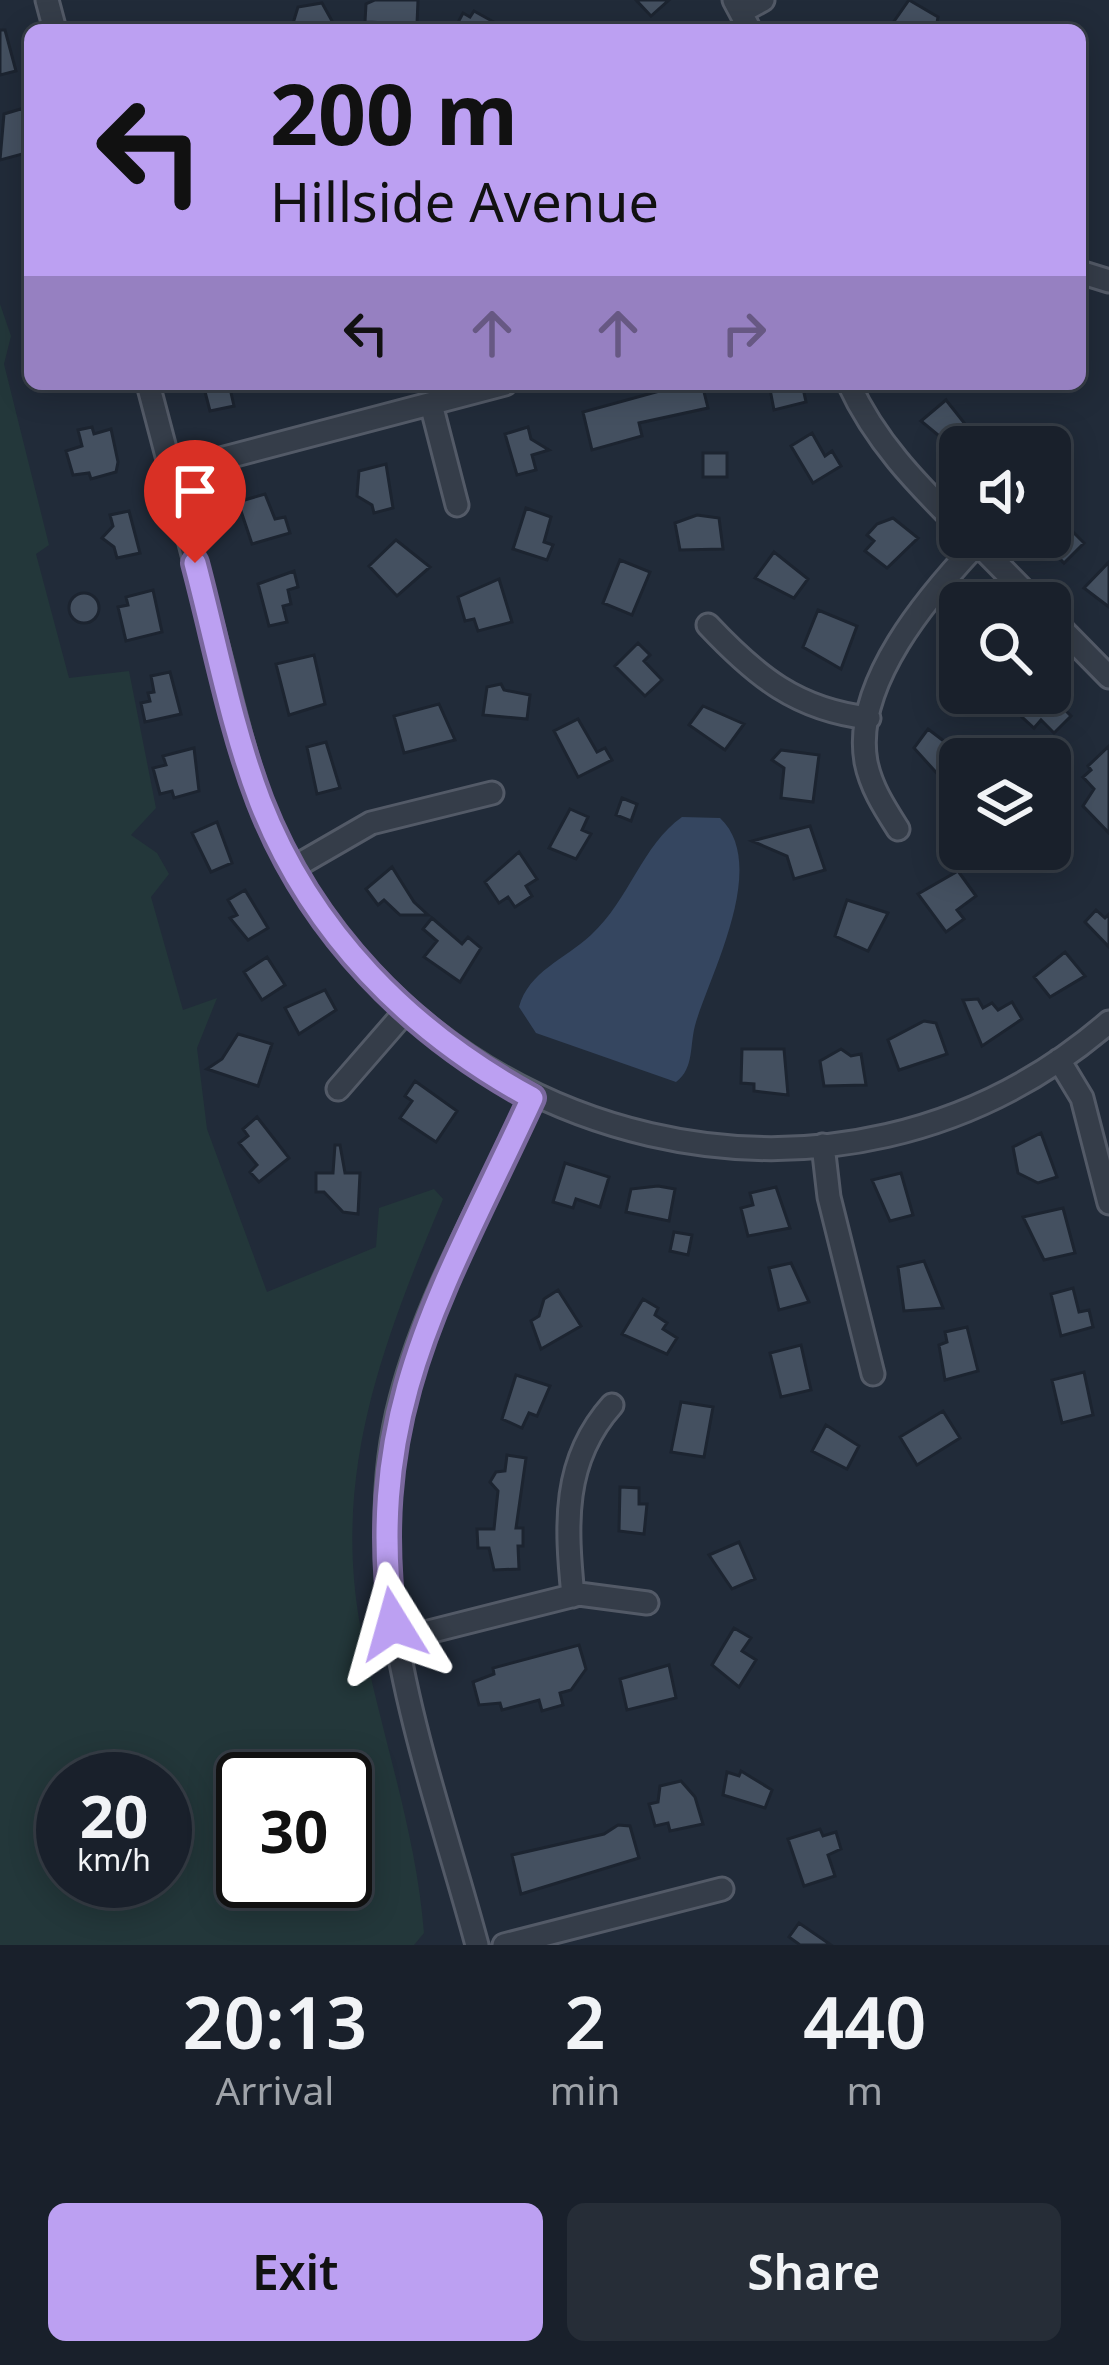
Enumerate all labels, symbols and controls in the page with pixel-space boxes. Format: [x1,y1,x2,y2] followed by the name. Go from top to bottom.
[270,55,518,170] text: 200 m
[72,72,228,228] icon: left
[270,164,659,238] text: Hillside Avenue
[333,300,399,366] icon: left
[459,300,525,366] icon: ahead
[585,300,651,366] icon: ahead
[711,300,777,366] icon: right
[939,426,1071,870] map controls
[939,426,1071,558] button: sound
[144,440,246,563] pin
[162,458,228,524] icon: arrive
[939,582,1071,714] button: search
[939,738,1071,870] button: layers
[330,1561,456,1687] position arrow
[216,1752,372,1908] speed limit sign: 30
[80,1774,148,1856] text: 20
[77,1839,151,1880] text: km/h
[183,1972,367,2070] text: 20:13
[564,1972,606,2070] text: 2
[803,1972,926,2070] text: 440
[215,2063,334,2116] text: Arrival
[550,2063,620,2116] text: min
[846,2063,883,2116] text: m
[48,2203,543,2341] button: Exit
[567,2203,1061,2341] button: Share

